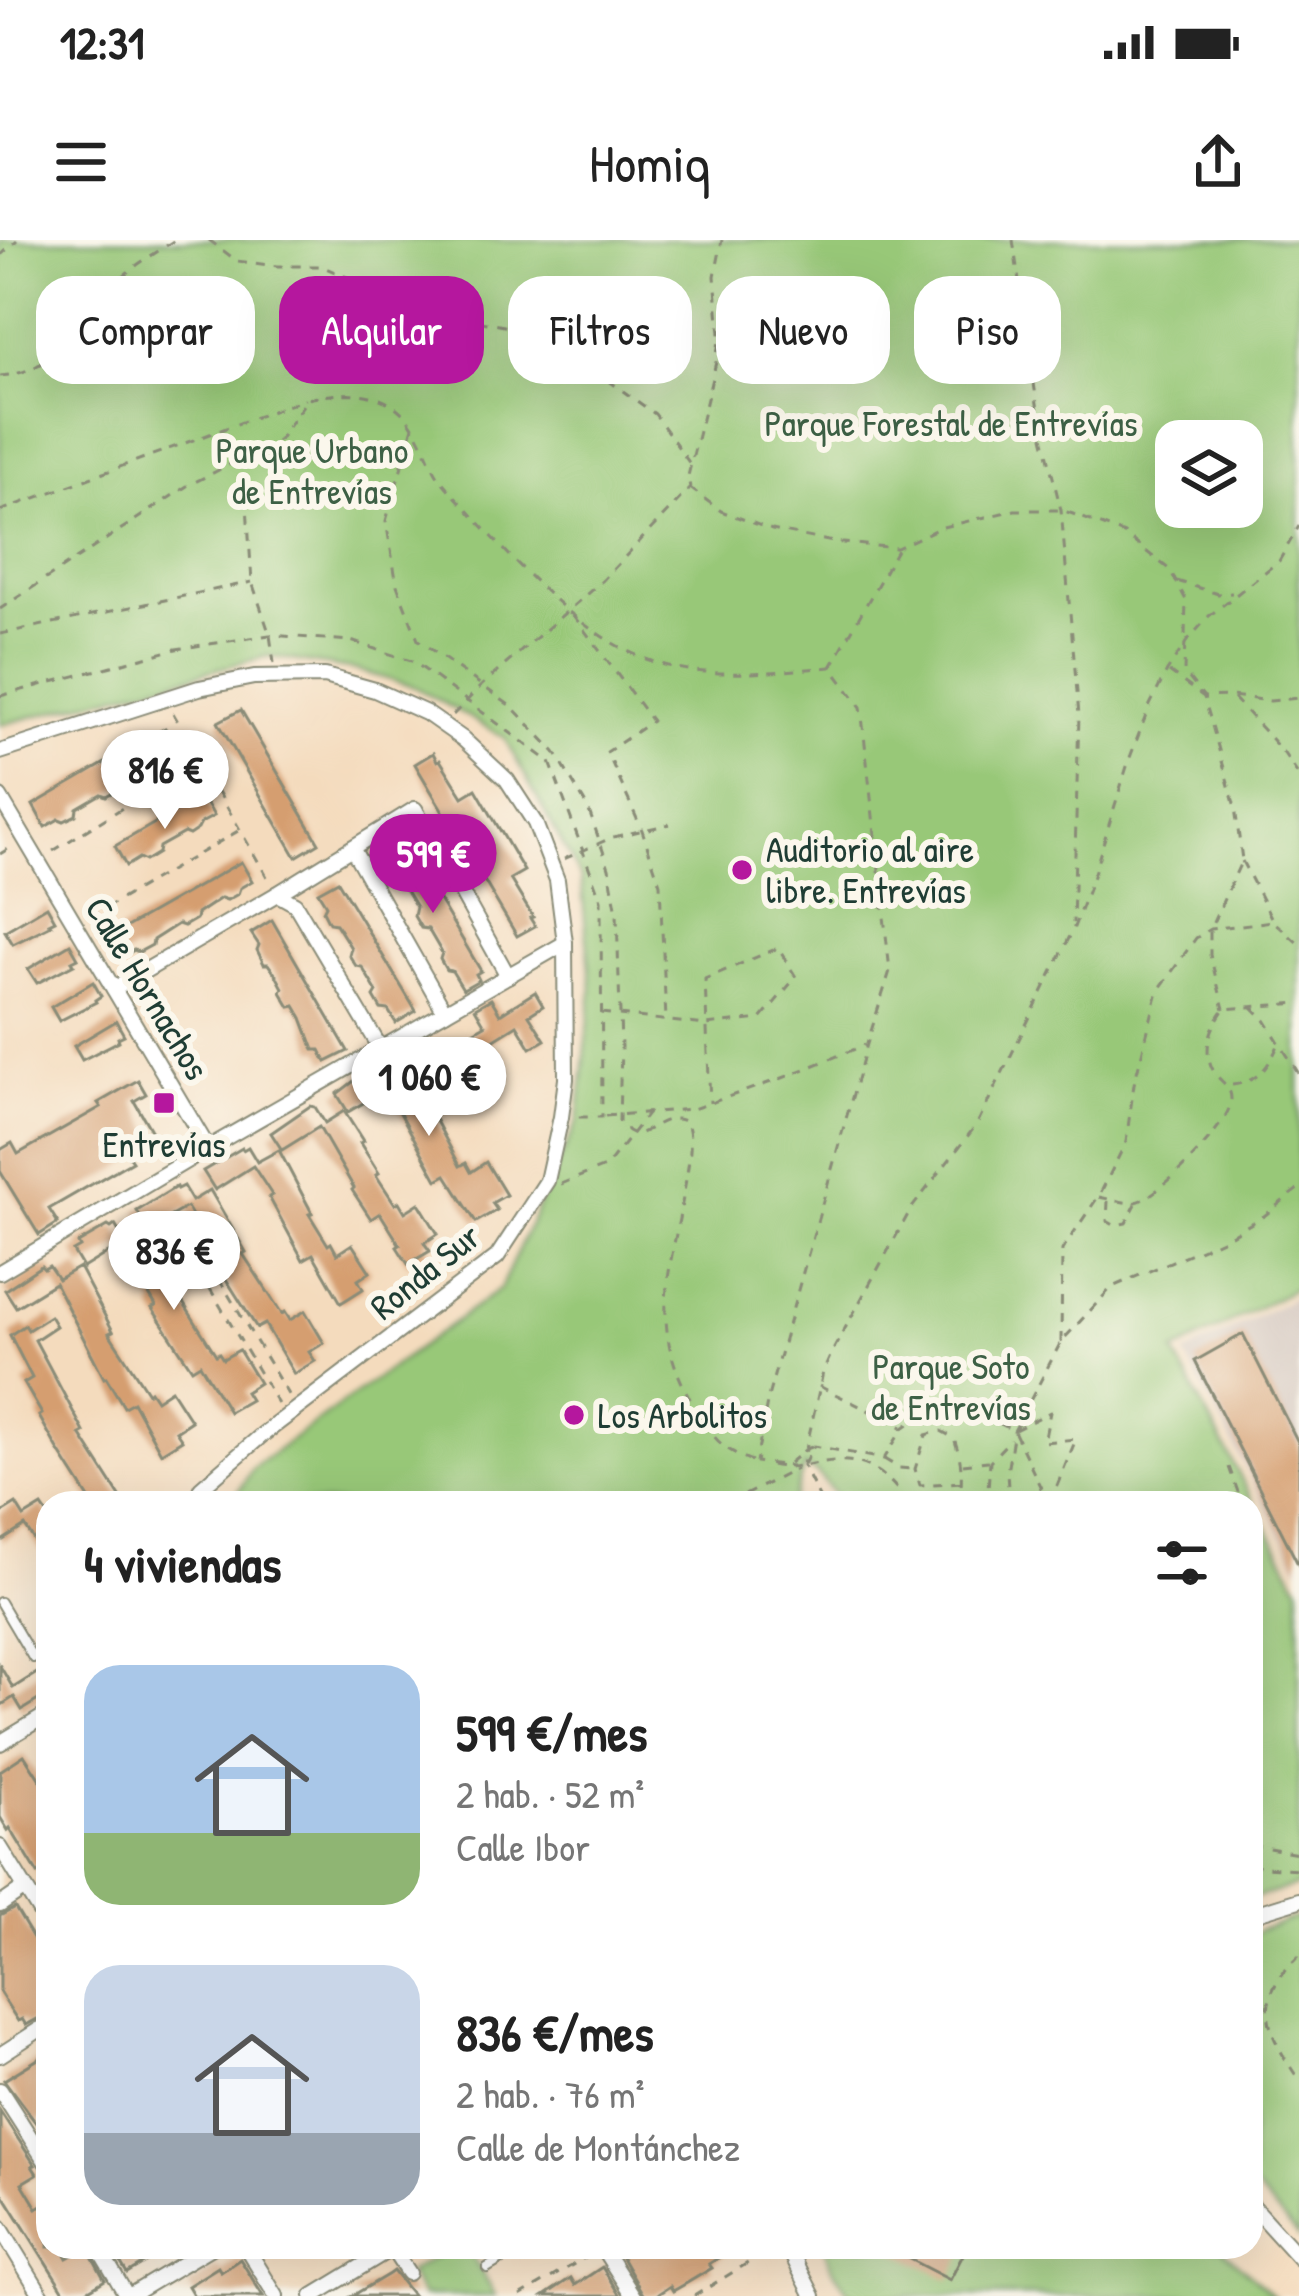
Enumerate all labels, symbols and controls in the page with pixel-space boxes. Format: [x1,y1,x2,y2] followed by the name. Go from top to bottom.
[60,12,144,73] text: 12:31
[589,126,710,199] text: Homiq
[48,129,114,195] icon: menu
[1185,129,1251,195] icon: share
[36,276,255,384] chip: Comprar
[279,276,484,384] chip: Alquilar
[508,276,692,384] chip: Filtros
[716,276,890,384] chip: Nuevo
[914,276,1061,384] chip: Piso
[764,398,1138,447] park label: Parque Forestal de Entrevías
[1155,420,1263,528] map controls
[1155,420,1263,528] button: layers
[216,425,408,515] park label: Parque Urbano de Entrevías
[81,730,249,832] pin: 816 €
[128,742,202,795] text: 816 €
[349,814,517,916] pin: 599 €
[766,824,974,914] place label: Auditorio al aire libre. Entrevías
[397,826,469,879] text: 599 €
[729,857,755,883] marker: Auditorio al aire libre. Entrevías
[75,887,222,1088] street label: Calle Hornachos
[318,1037,540,1139] pin: 1 060 €
[378,1049,480,1102] text: 1 060 €
[151,1090,177,1116] marker: Entrevías
[102,1119,226,1168] place label: Entrevías
[90,1211,258,1313] pin: 836 €
[359,1211,490,1330] street label: Ronda Sur
[135,1223,213,1276] text: 836 €
[871,1341,1031,1431] park label: Parque Soto de Entrevías
[598,1390,767,1439] place label: Los Arbolitos
[561,1402,587,1428] marker: Los Arbolitos
[84,1529,281,1598] text: 4 viviendas
[1149,1530,1215,1596] icon: filters
[456,1698,647,1767] text: 599 €/mes
[180,1713,324,1857] icon: home
[456,1767,644,1820] text: 2 hab. · 52 m²
[456,1820,590,1873] text: Calle Ibor
[456,1998,654,2067] text: 836 €/mes
[180,2013,324,2157] icon: home
[456,2067,644,2120] text: 2 hab. · 76 m²
[456,2120,740,2173] text: Calle de Montánchez

